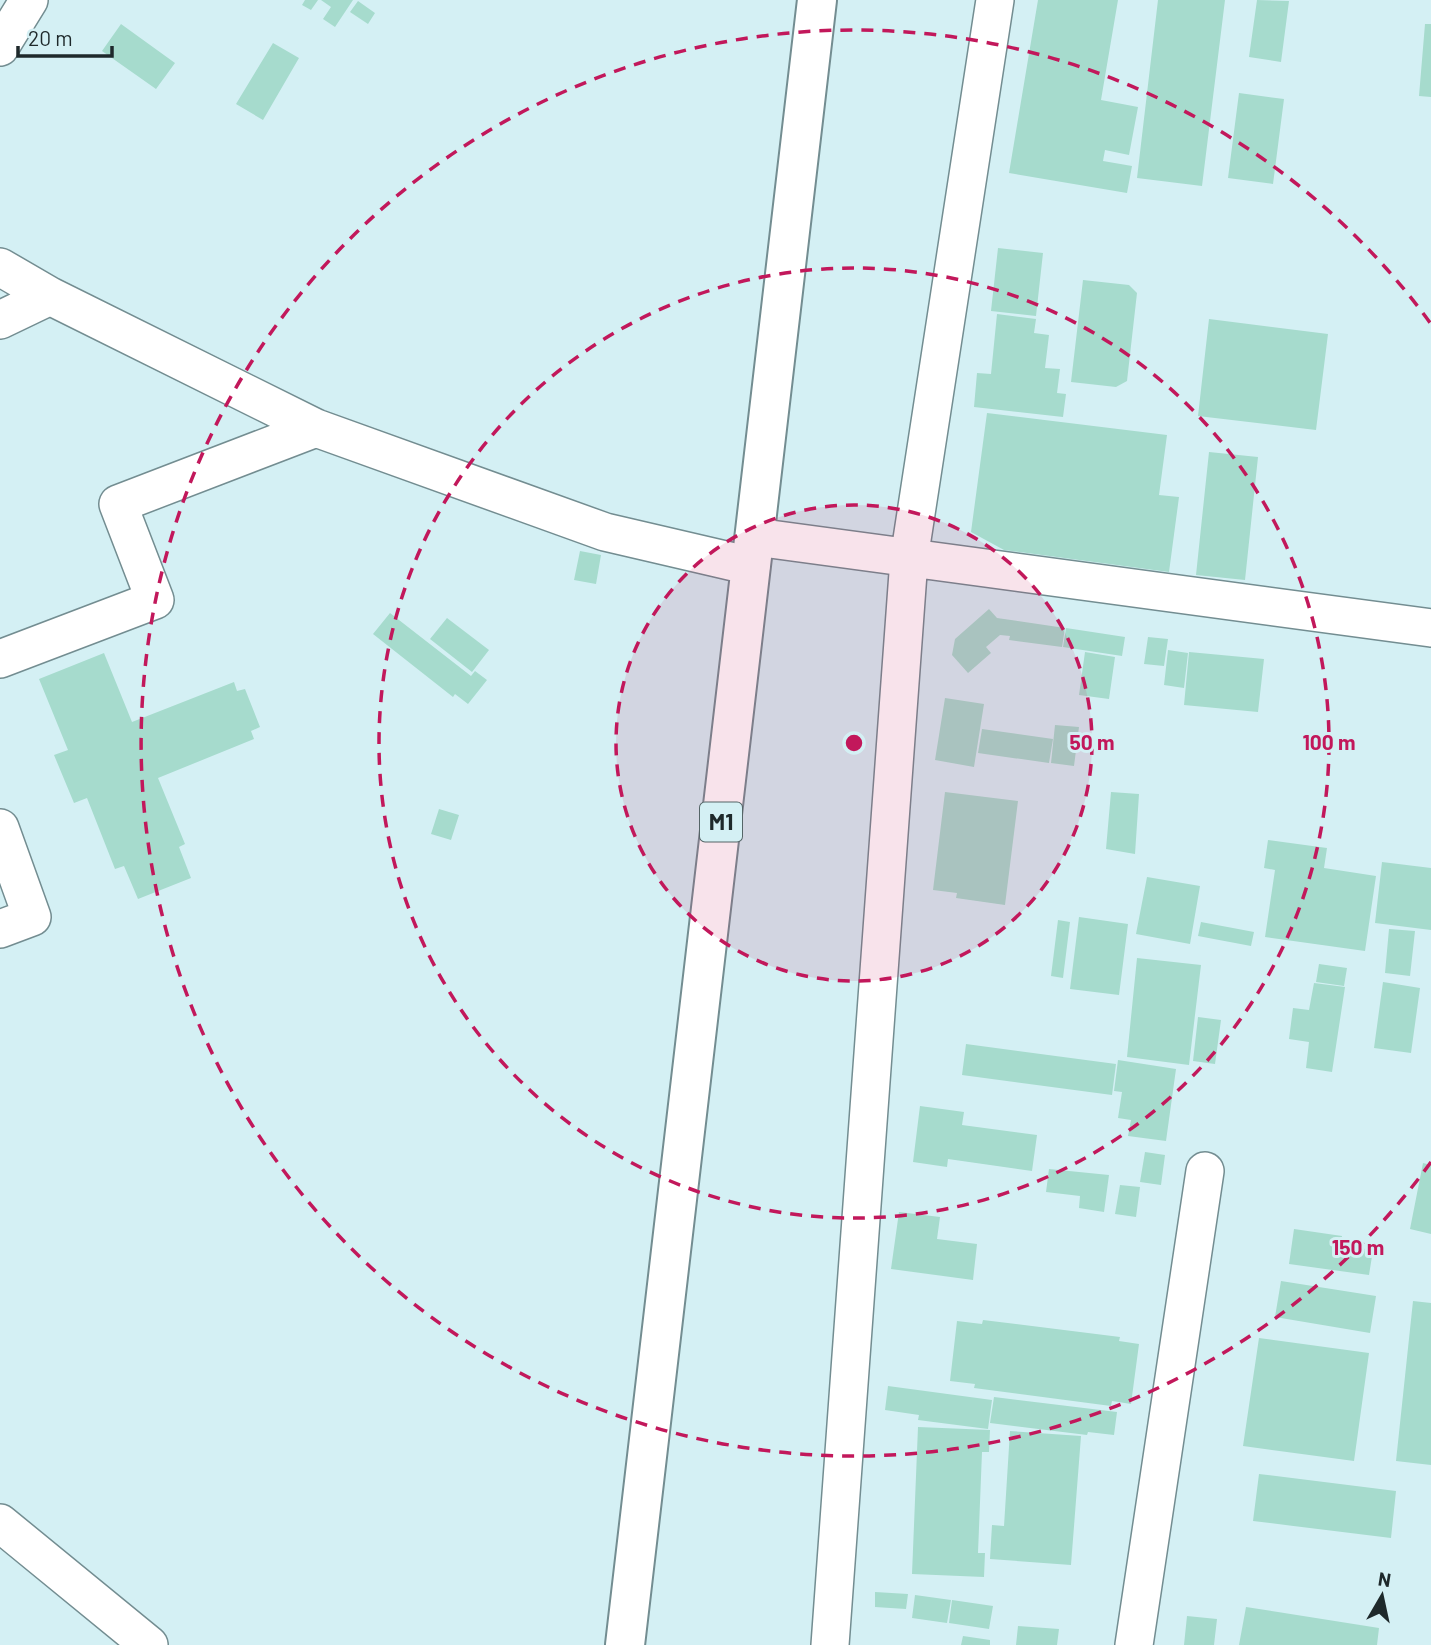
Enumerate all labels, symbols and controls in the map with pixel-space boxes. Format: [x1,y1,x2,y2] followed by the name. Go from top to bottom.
[18,14,112,58] scale bar
[28,25,73,50] text: 20 m
[1069,729,1115,754] text: 50 m
[1302,729,1356,754] text: 100 m
[842,731,866,755] centre of rings
[700,802,742,842] road number: M1
[1332,1234,1384,1259] text: 150 m
[1347,1561,1417,1631] north arrow
[1377,1566,1393,1591] text: N

